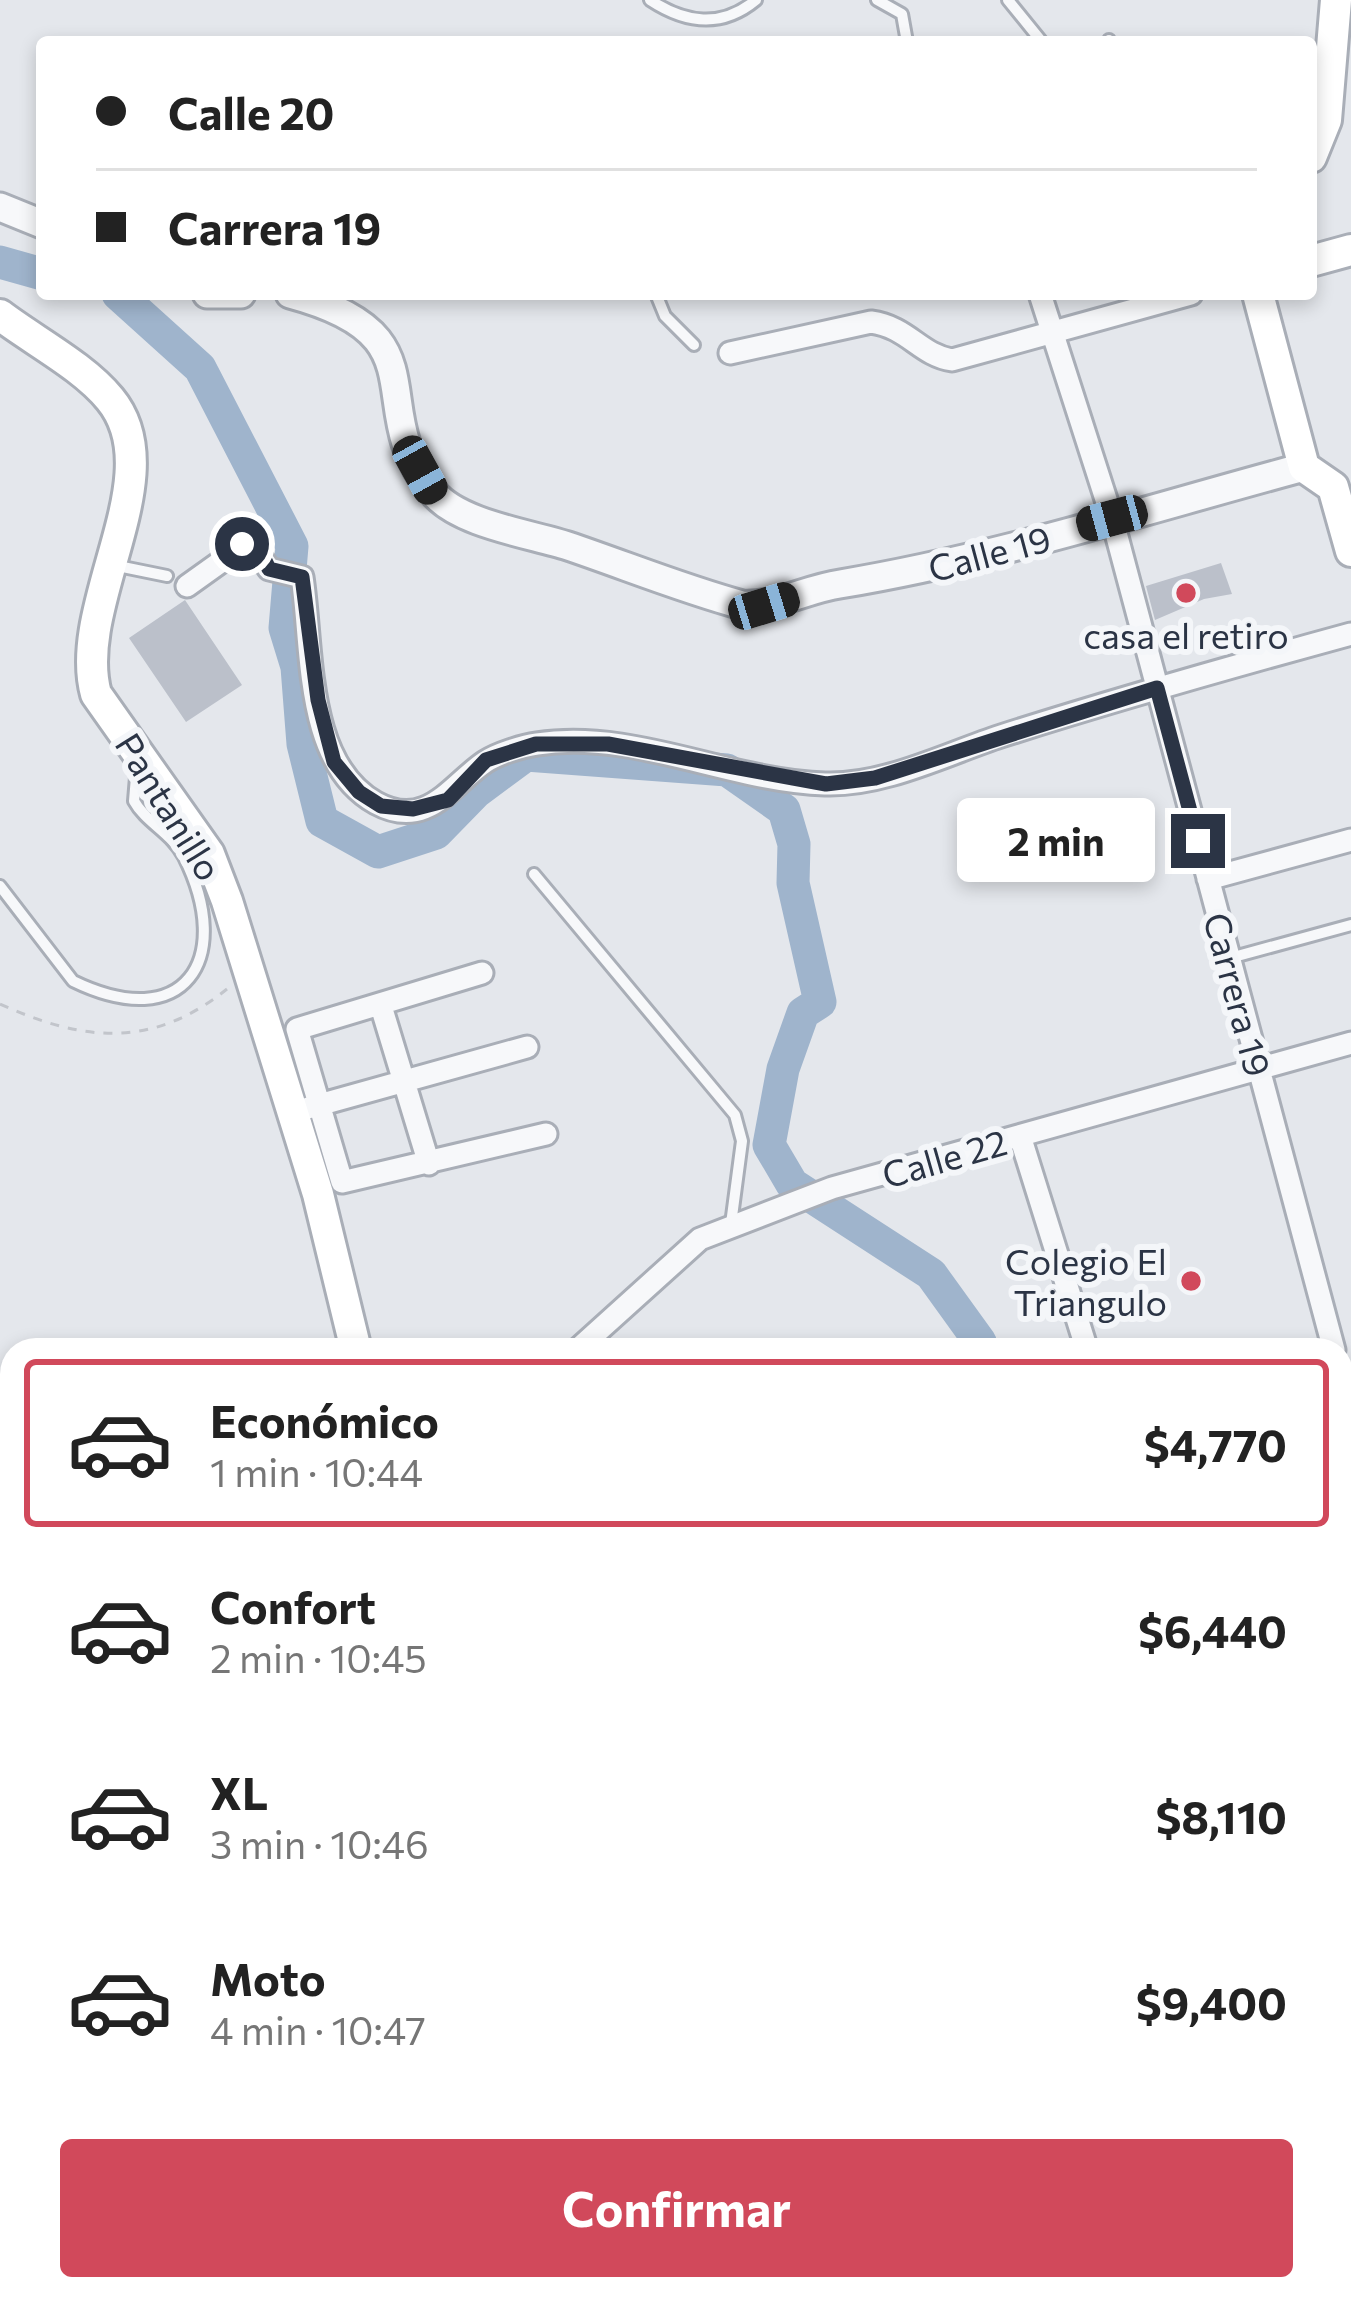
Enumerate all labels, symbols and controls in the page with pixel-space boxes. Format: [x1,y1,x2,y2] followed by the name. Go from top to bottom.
[168,84,335,139] text: Calle 20
[168,199,381,254] text: Carrera 19
[387,430,453,510] car
[1073,491,1151,545] car
[923,515,1055,589] street label: Calle 19
[215,517,269,571] route start
[724,578,804,634] car
[1173,580,1199,606] marker: casa el retiro
[1083,612,1289,656] place label: casa el retiro
[108,724,232,888] street label: Pantanillo
[958,799,1156,883] callout: 2 min
[1171,814,1225,868] route end
[1007,816,1105,864] text: 2 min
[1196,907,1282,1081] street label: Carrera 19
[877,1118,1011,1196] street label: Calle 22
[1005,1238,1167,1323] place label: Colegio El Triangulo
[1178,1268,1204,1294] marker: Colegio El Triangulo
[66,1389,174,1497] icon: car
[210,1392,439,1447] text: Económico
[1144,1416,1287,1471] text: $4,770
[210,1447,423,1495] text: 1 min · 10:44
[66,1575,174,1683] icon: car
[210,1578,376,1633] text: Confort
[1138,1602,1287,1657] text: $6,440
[210,1633,427,1681] text: 2 min · 10:45
[66,1761,174,1869] icon: car
[210,1764,268,1819] text: XL
[1155,1788,1287,1843] text: $8,110
[210,1819,429,1867] text: 3 min · 10:46
[66,1947,174,2055] icon: car
[210,1950,326,2005] text: Moto
[1136,1974,1287,2029] text: $9,400
[210,2005,426,2053] text: 4 min · 10:47
[60,2139,1293,2277] button: Confirmar

